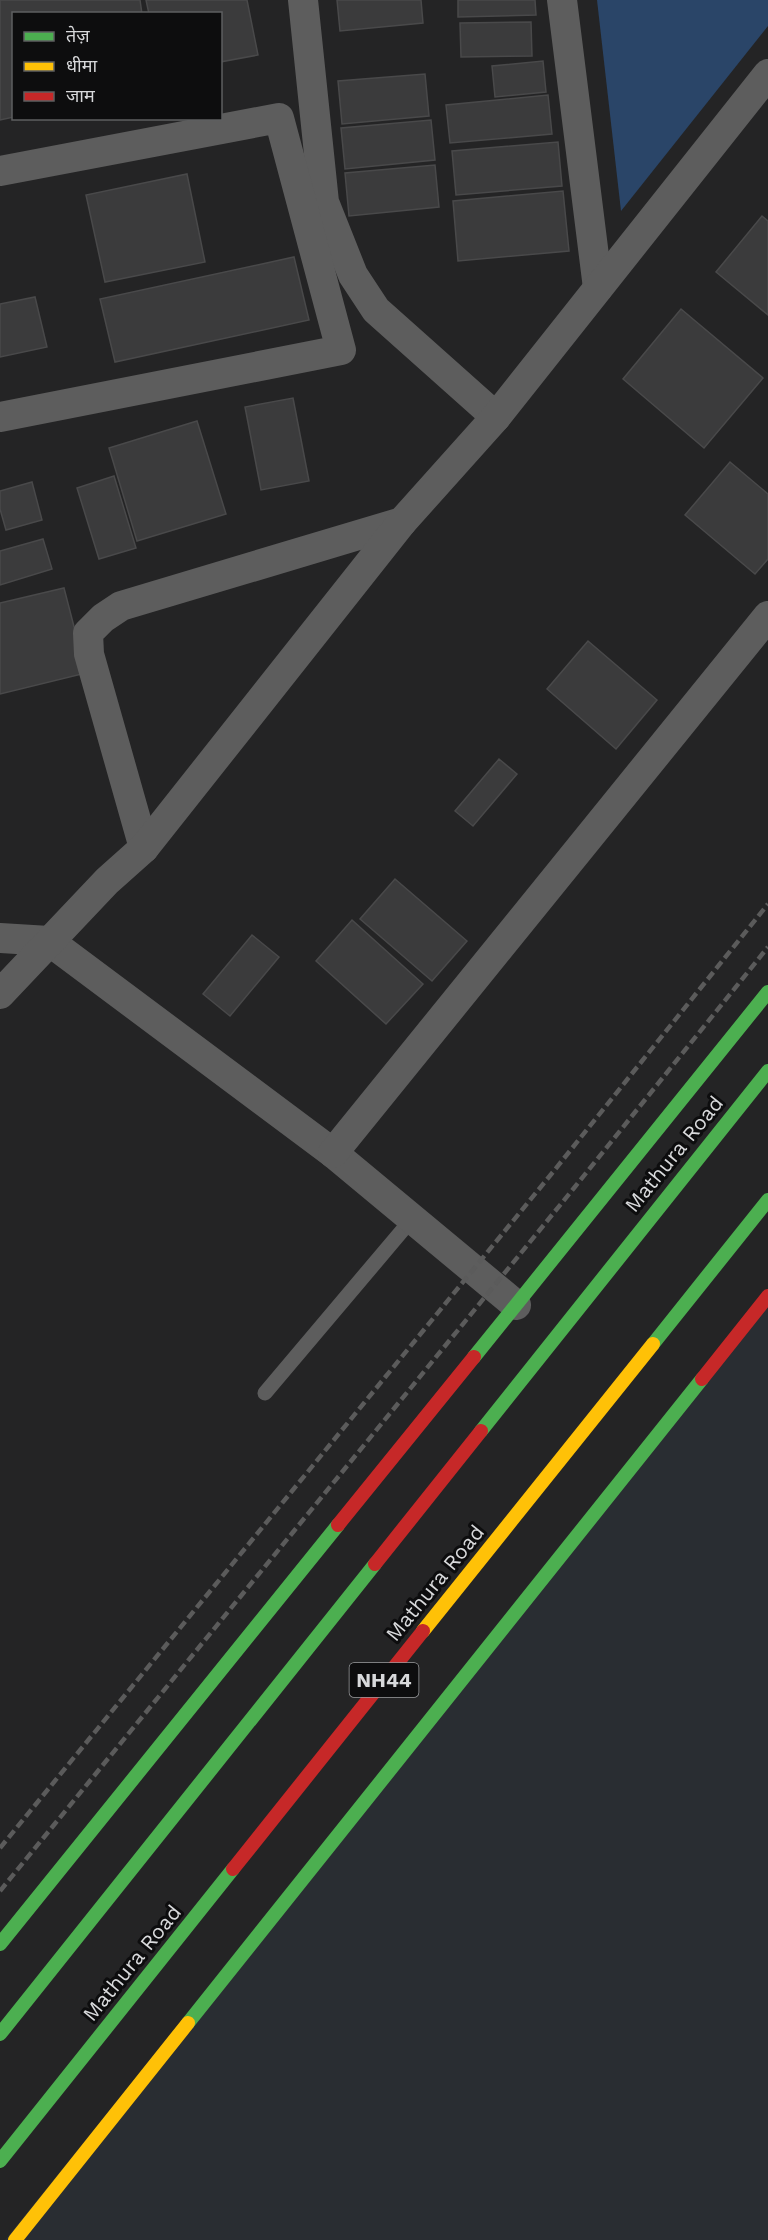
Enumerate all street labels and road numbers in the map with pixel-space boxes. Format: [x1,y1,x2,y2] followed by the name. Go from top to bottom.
[619,1091,728,1217] street label: Mathura Road
[380,1520,489,1646] street label: Mathura Road
[350,1663,418,1697] road number: NH44
[77,1900,186,2026] street label: Mathura Road

